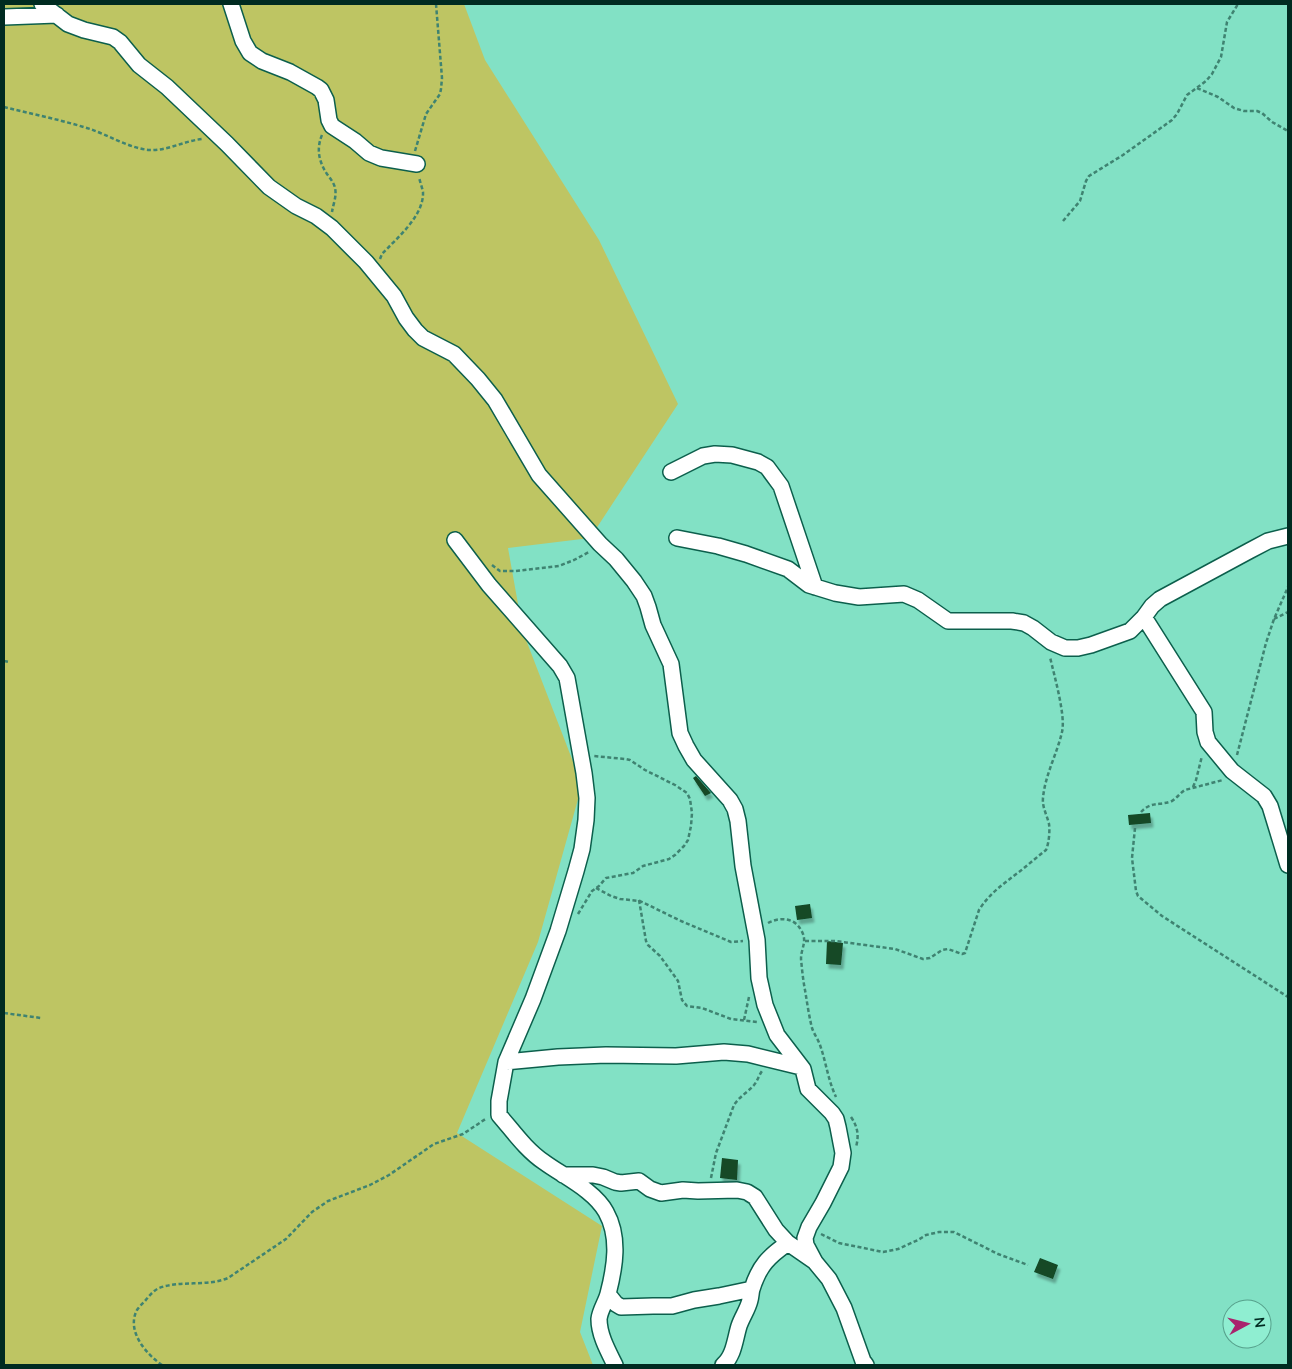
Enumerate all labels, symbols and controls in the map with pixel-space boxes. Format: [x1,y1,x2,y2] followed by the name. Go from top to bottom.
[1222,1299,1272,1349] north arrow
[1250,1316,1269,1329] text: N

